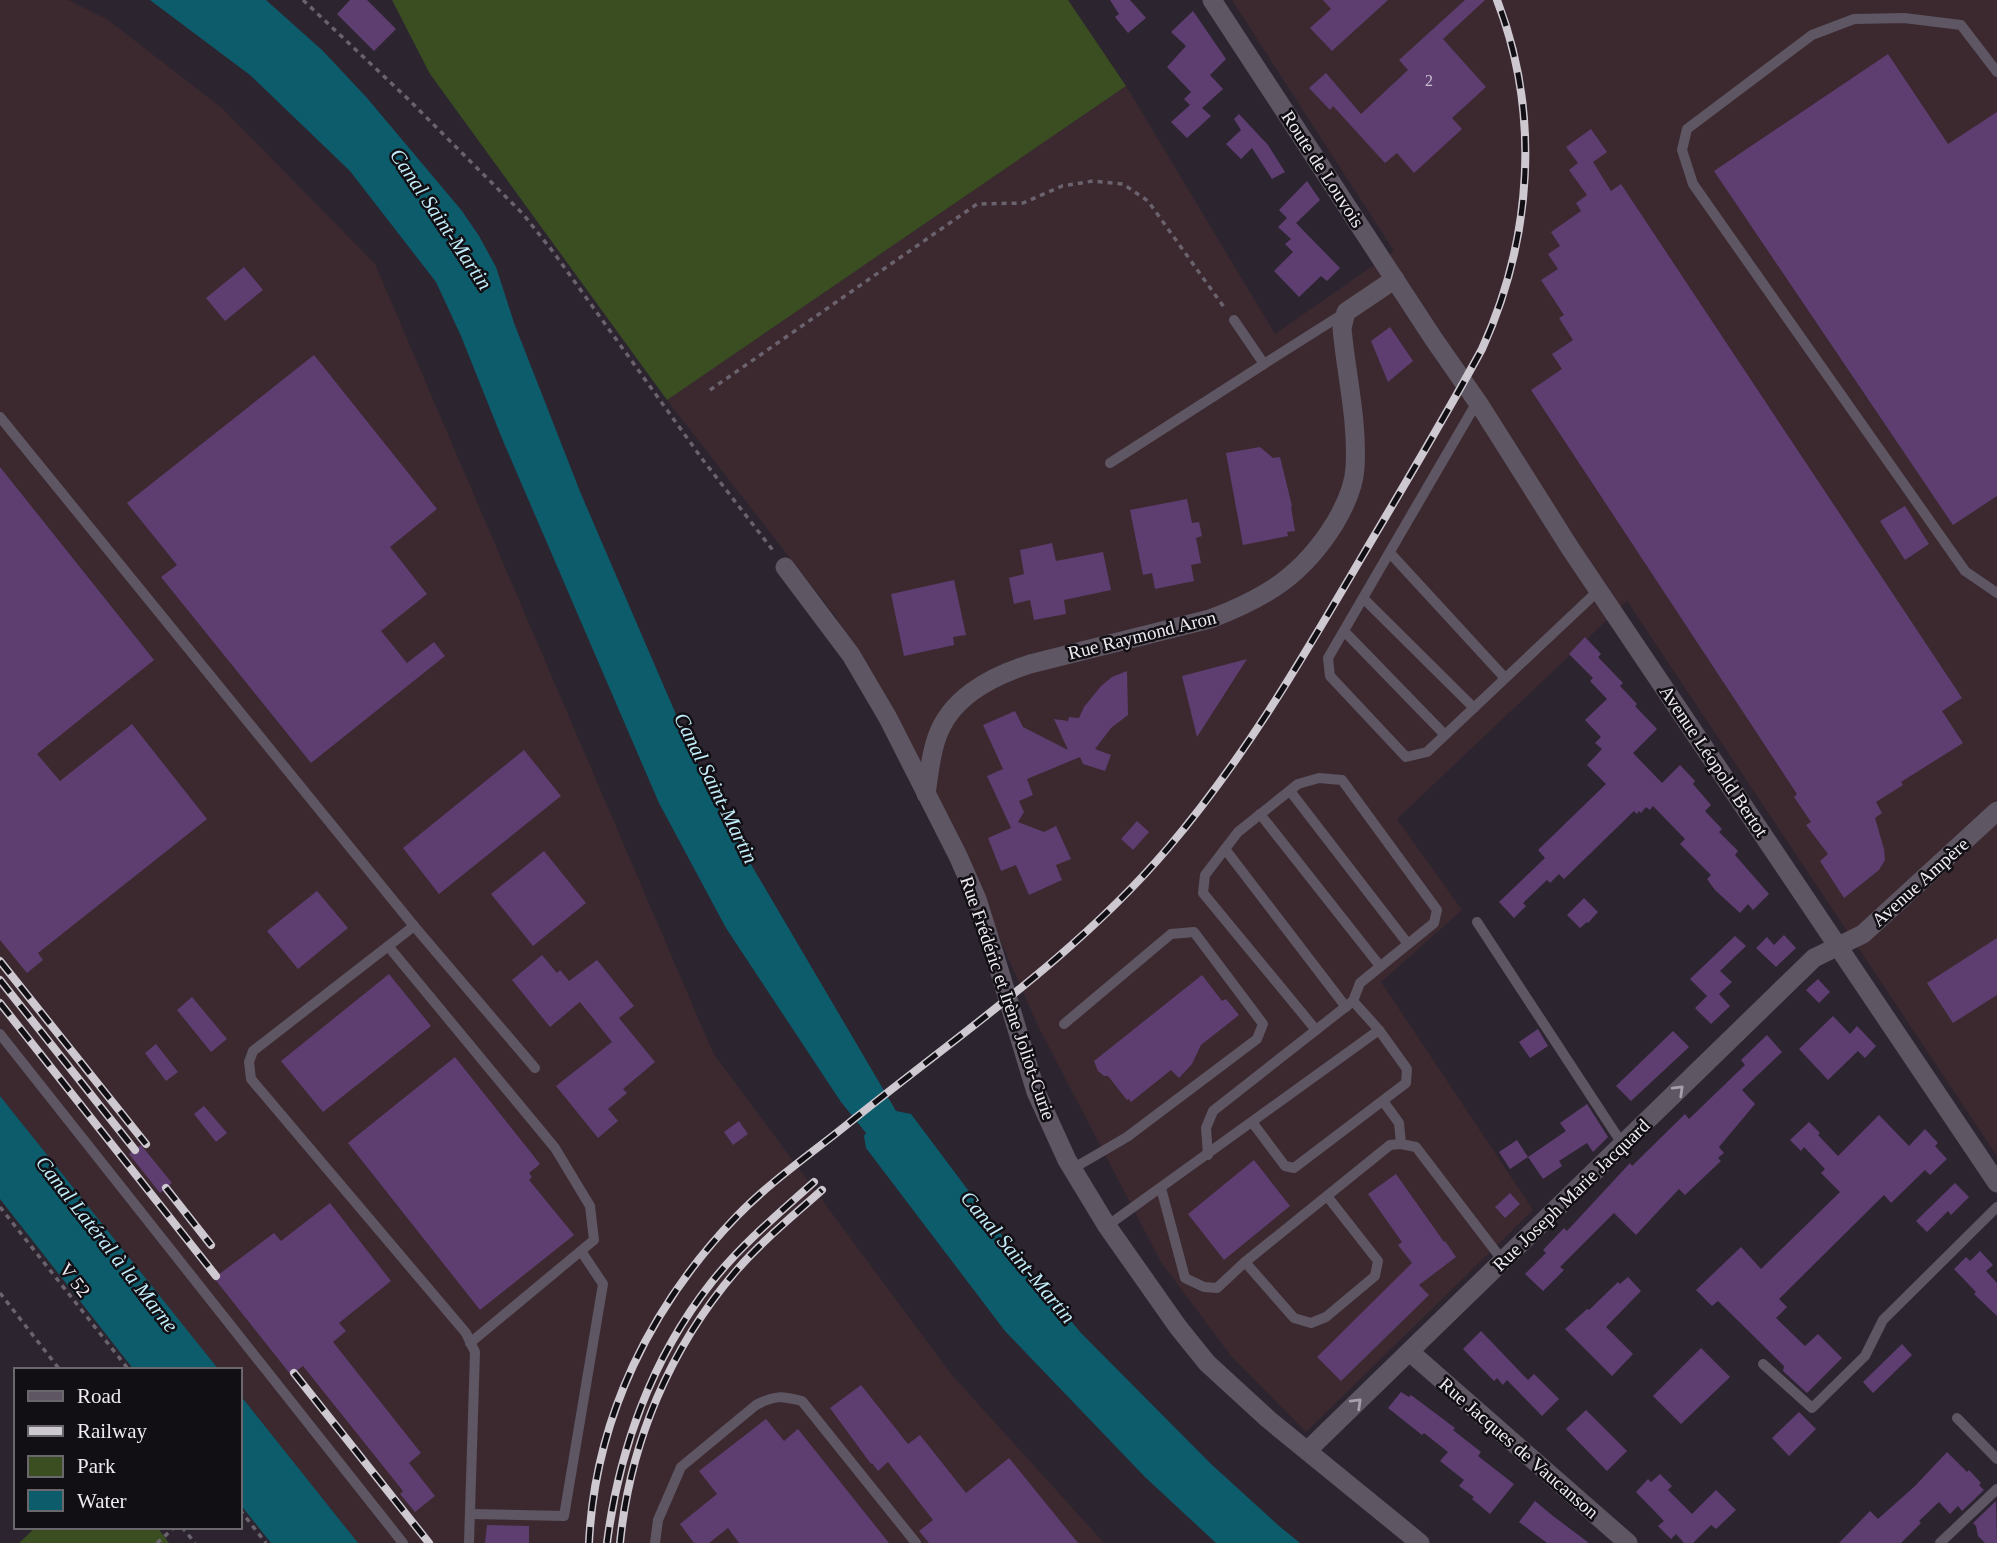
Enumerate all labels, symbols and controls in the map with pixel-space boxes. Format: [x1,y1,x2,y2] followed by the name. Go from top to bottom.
[1425,72,1433,89] house number: 2
[1277,107,1369,231] street label: Route de Louvois
[385,144,497,294] water label: Canal Saint-Martin
[1066,606,1219,664] street label: Rue Raymond Aron
[1656,681,1773,841] street label: Avenue Léopold Bertot
[669,709,763,867] water label: Canal Saint-Martin
[1867,833,1973,931] street label: Avenue Ampère
[956,873,1060,1123] street label: Rue Frédéric et Irène Joliot-Curie
[1670,1086,1683,1099] one-way arrow
[1488,1114,1654,1275] street label: Rue Joseph Marie Jacquard
[31,1151,183,1337] water label: Canal Latéral à la Marne
[956,1186,1080,1328] water label: Canal Saint-Martin
[55,1259,95,1301] street label: V 52
[14,1368,242,1529] legend
[1435,1373,1603,1523] street label: Rue Jacques de Vaucanson
[77,1384,122,1408] text: Road
[1349,1398,1362,1411] one-way arrow
[77,1419,147,1443] text: Railway
[77,1454,116,1478] text: Park
[77,1489,127,1513] text: Water

